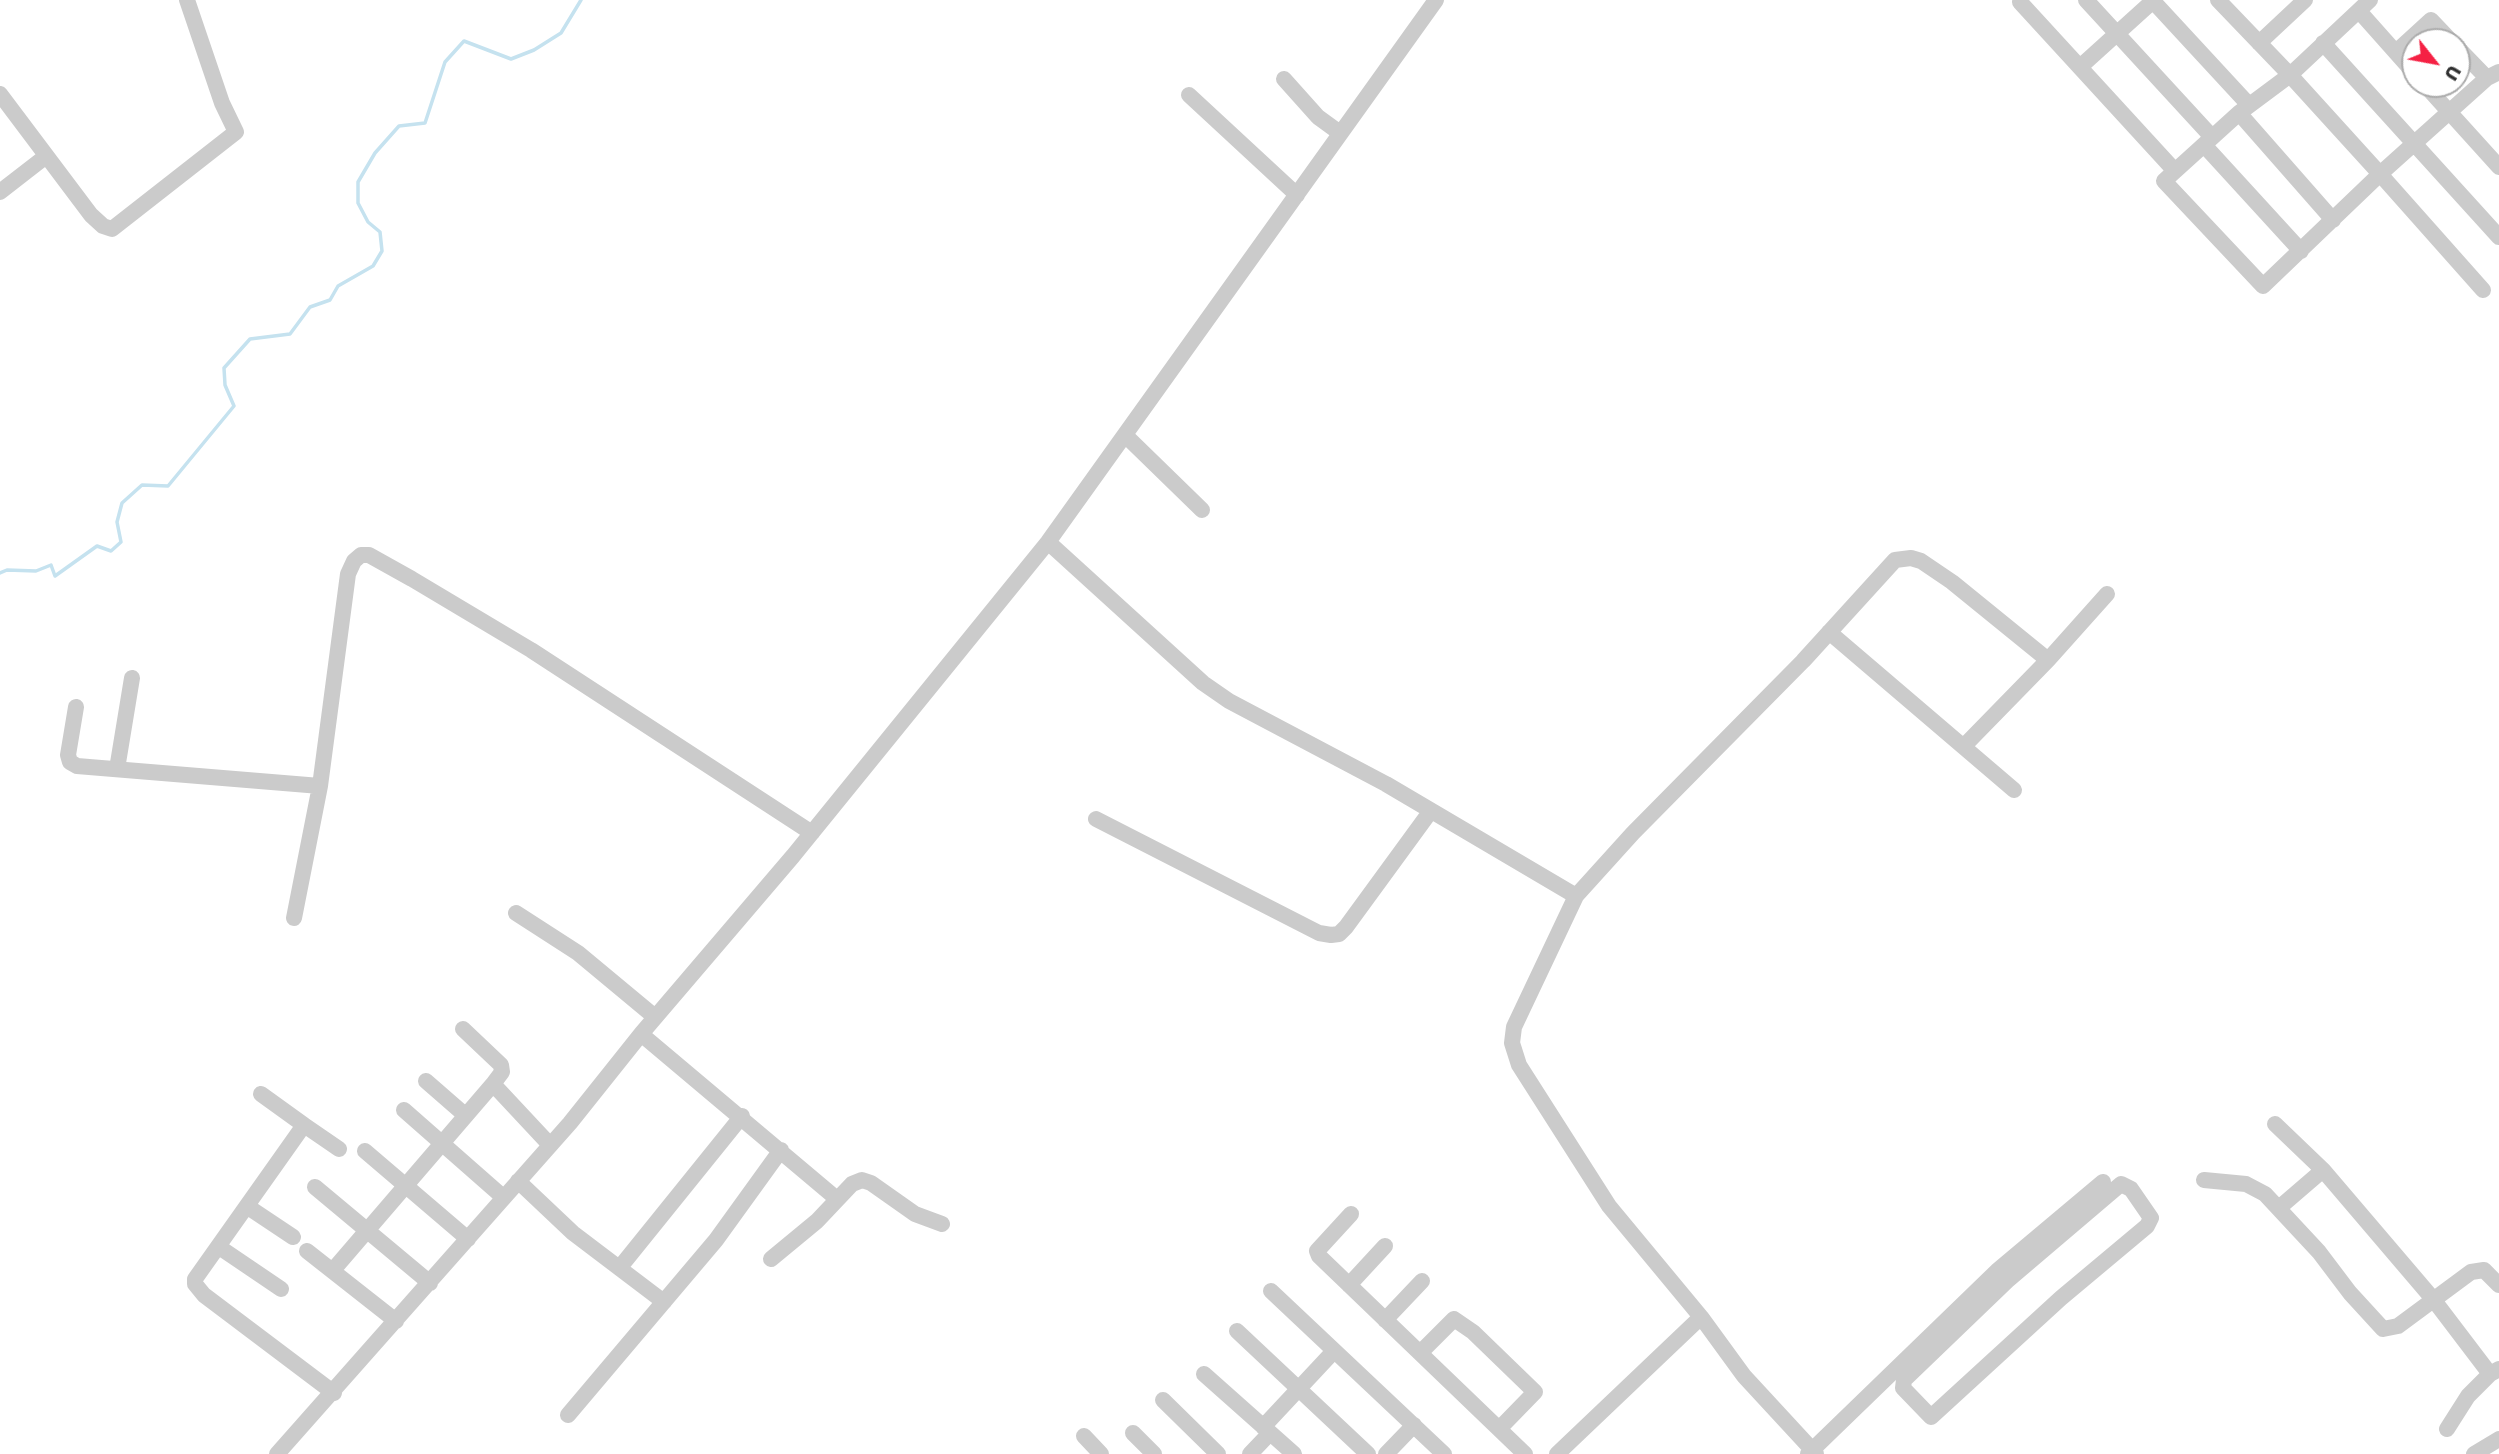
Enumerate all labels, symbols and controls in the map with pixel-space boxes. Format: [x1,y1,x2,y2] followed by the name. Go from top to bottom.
[2401,28,2471,98] north arrow
[2439,61,2466,85] text: U

